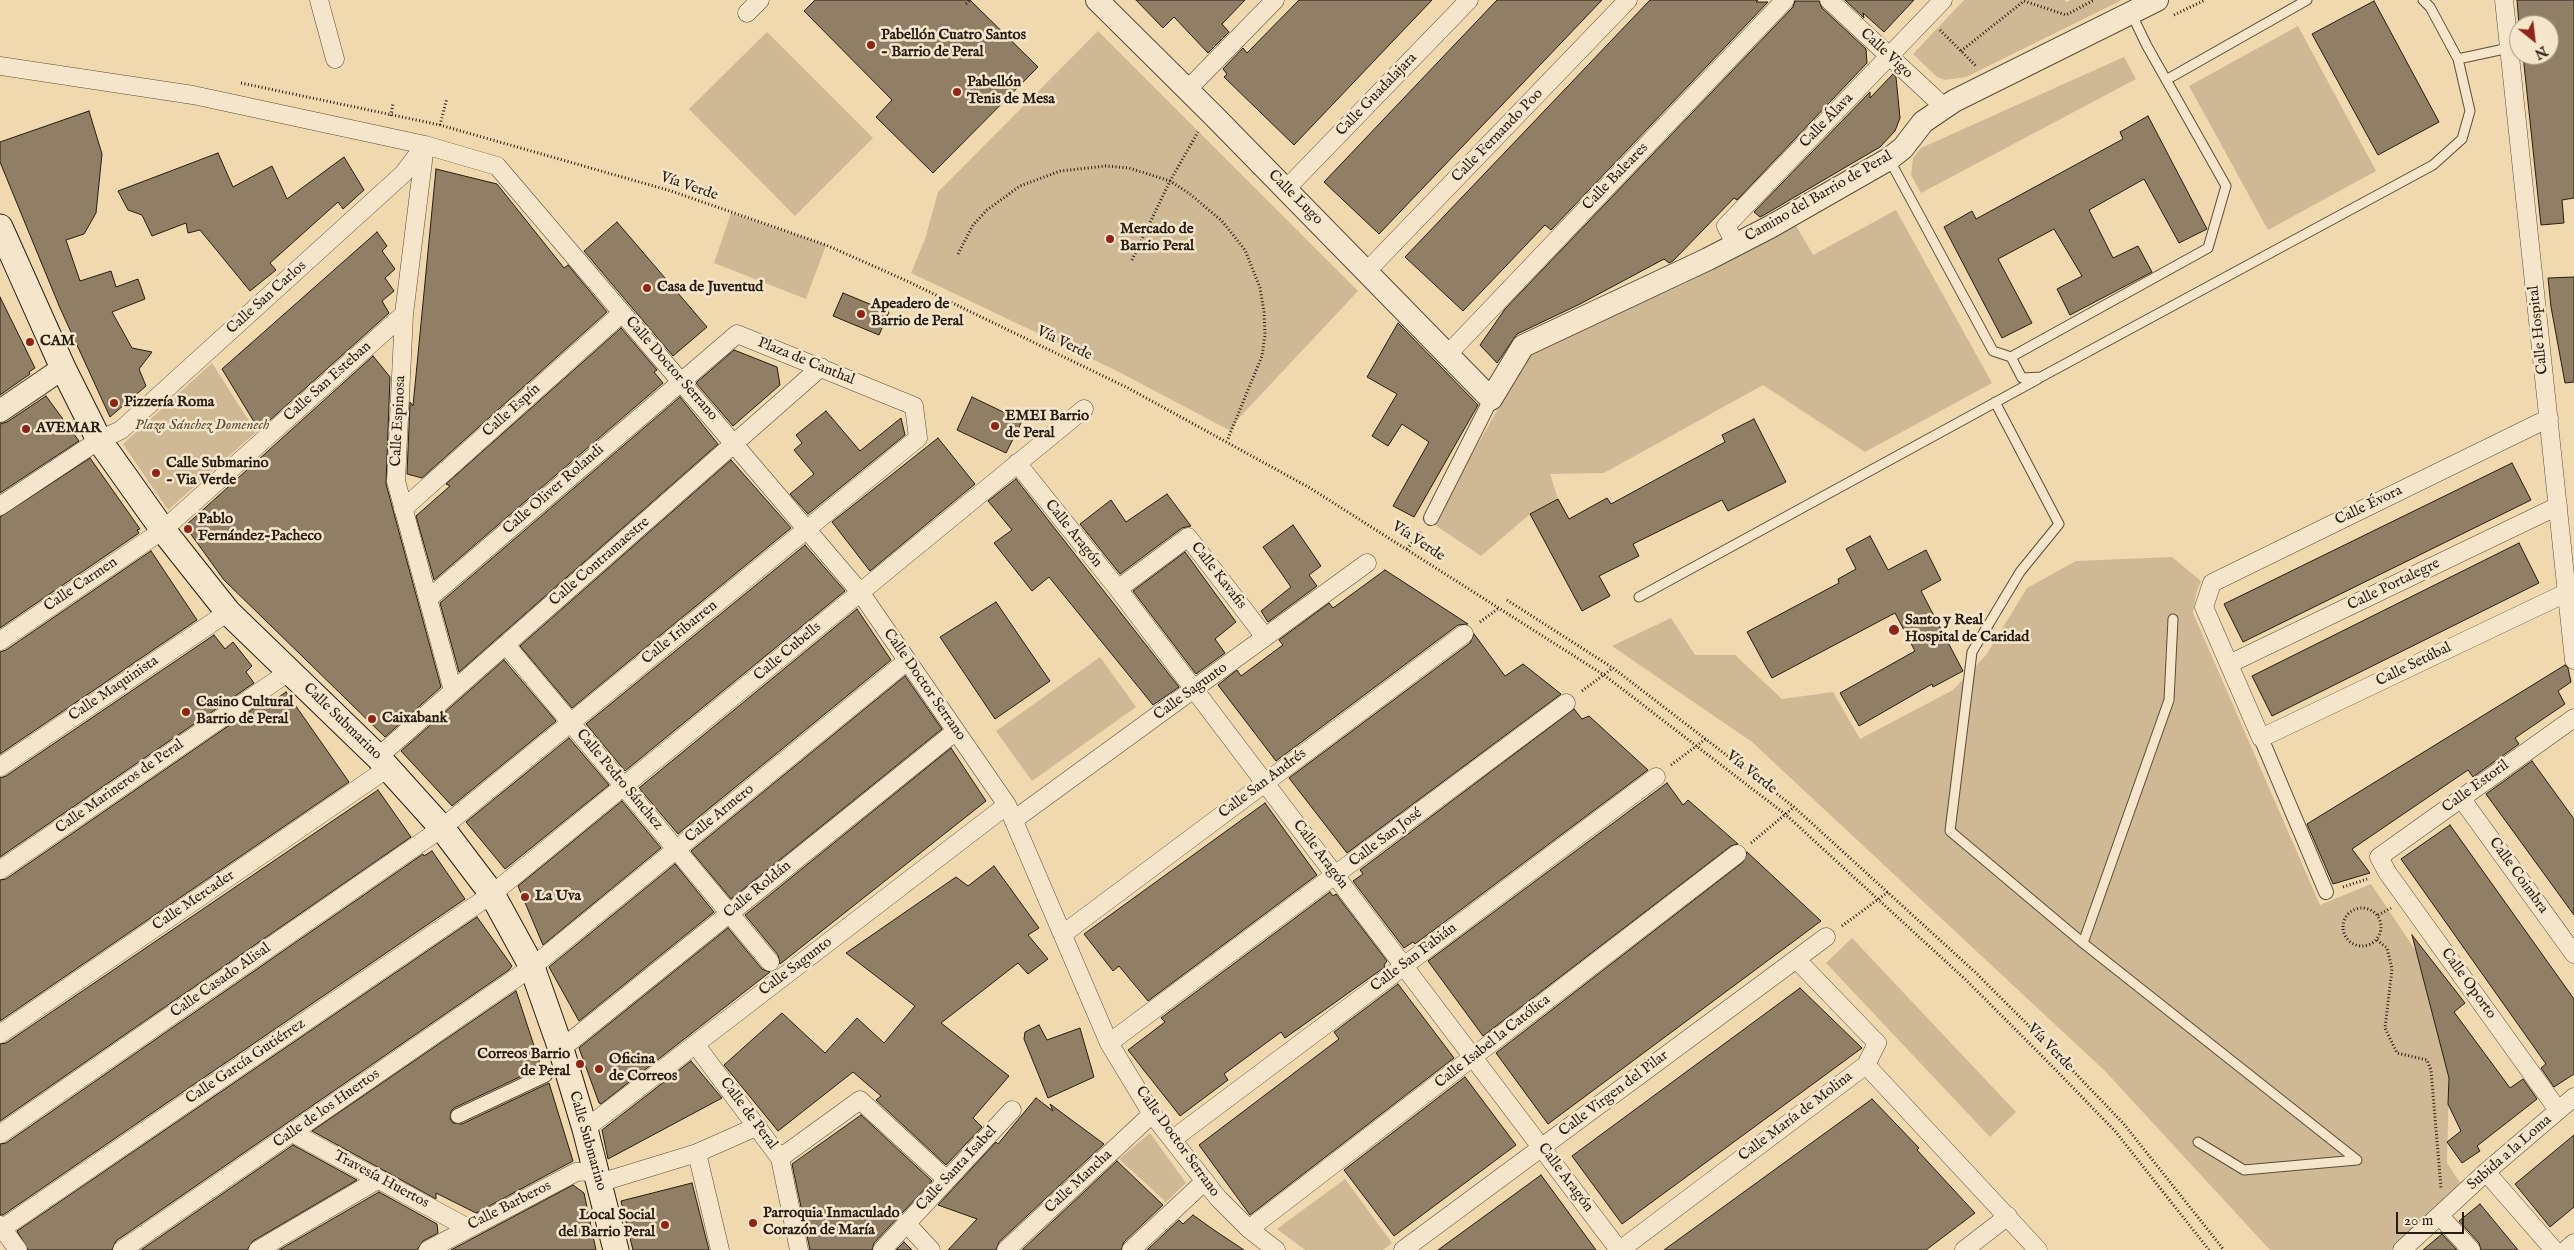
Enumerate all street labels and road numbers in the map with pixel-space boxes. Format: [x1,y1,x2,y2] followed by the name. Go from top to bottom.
[1856,25,1916,83] street label: Calle Vigo
[1333,50,1421,140] street label: Calle Guadalajara
[1449,85,1547,187] street label: Calle Fernando Poo
[1797,90,1857,152] street label: Calle Álava
[1579,139,1653,215] street label: Calle Baleares
[1742,148,1896,246] street label: Camino del Barrio de Peral
[1264,167,1326,229] street label: Calle Lugo
[658,169,720,205] street label: Vía Verde
[223,258,311,338] street label: Calle San Carlos
[2525,285,2553,375] street label: Calle Hospital
[621,313,721,425] street label: Calle Doctor Serrano
[1033,323,1095,365] street label: Vía Verde
[755,334,857,390] street label: Plaza de Canthal
[281,338,375,426] street label: Calle San Esteban
[388,375,410,467] street label: Calle Espinosa
[480,380,544,442] street label: Calle Espín
[500,441,608,539] street label: Calle Oliver Rolandi
[2333,482,2405,530] street label: Calle Évora
[1040,497,1106,571] street label: Calle Aragón
[546,514,654,610] street label: Calle Contramaestre
[1388,518,1448,566] street label: Vía Verde
[1186,539,1250,613] street label: Calle Kavafis
[41,554,121,616] street label: Calle Carmen
[2345,555,2443,615] street label: Calle Portalegre
[639,597,721,669] street label: Calle Iribarren
[751,619,825,685] street label: Calle Cubells
[879,626,969,744] street label: Calle Doctor Serrano
[2373,639,2455,691] street label: Calle Setúbal
[66,652,162,726] street label: Calle Maquinista
[1151,659,1231,725] street label: Calle Sagunto
[299,680,385,764] street label: Calle Submarino
[572,726,666,834] street label: Calle Pedro Sánchez
[52,736,188,838] street label: Calle Marineros de Peral
[1216,745,1310,823] street label: Calle San Andrés
[1722,748,1780,798] street label: Vía Verde
[2439,757,2513,817] street label: Calle Estoril
[682,781,758,847] street label: Calle Armero
[1346,805,1426,871] street label: Calle San José
[1288,817,1352,893] street label: Calle Aragón
[2484,834,2552,918] street label: Calle Coimbra
[721,857,795,923] street label: Calle Roldán
[150,867,238,935] street label: Calle Mercader
[1367,920,1461,996] street label: Calle San Fabián
[756,934,836,1000] street label: Calle Sagunto
[168,940,274,1022] street label: Calle Casado Alisal
[2436,945,2500,1023] street label: Calle Oporto
[1432,991,1554,1093] street label: Calle Isabel la Católica
[183,1015,309,1109] street label: Calle García Gutiérrez
[2023,1020,2077,1076] street label: Vía Verde
[1556,1047,1672,1141] street label: Calle Virgen del Pilar
[270,1066,384,1152] street label: Calle de los Huertos
[1735,1068,1857,1166] street label: Calle María de Molina
[715,1075,781,1153] street label: Calle de Peral
[1131,1083,1223,1201] street label: Calle Doctor Serrano
[564,1089,610,1193] street label: Calle Submarino
[2464,1112,2556,1194] street label: Subida a la Loma
[913,1123,1001,1215] street label: Calle Santa Isabel
[1533,1140,1597,1216] street label: Calle Aragón
[1042,1146,1116,1218] street label: Calle Mancha
[330,1147,432,1213] street label: Travesía Huertos
[465,1177,555,1235] street label: Calle Barberos

